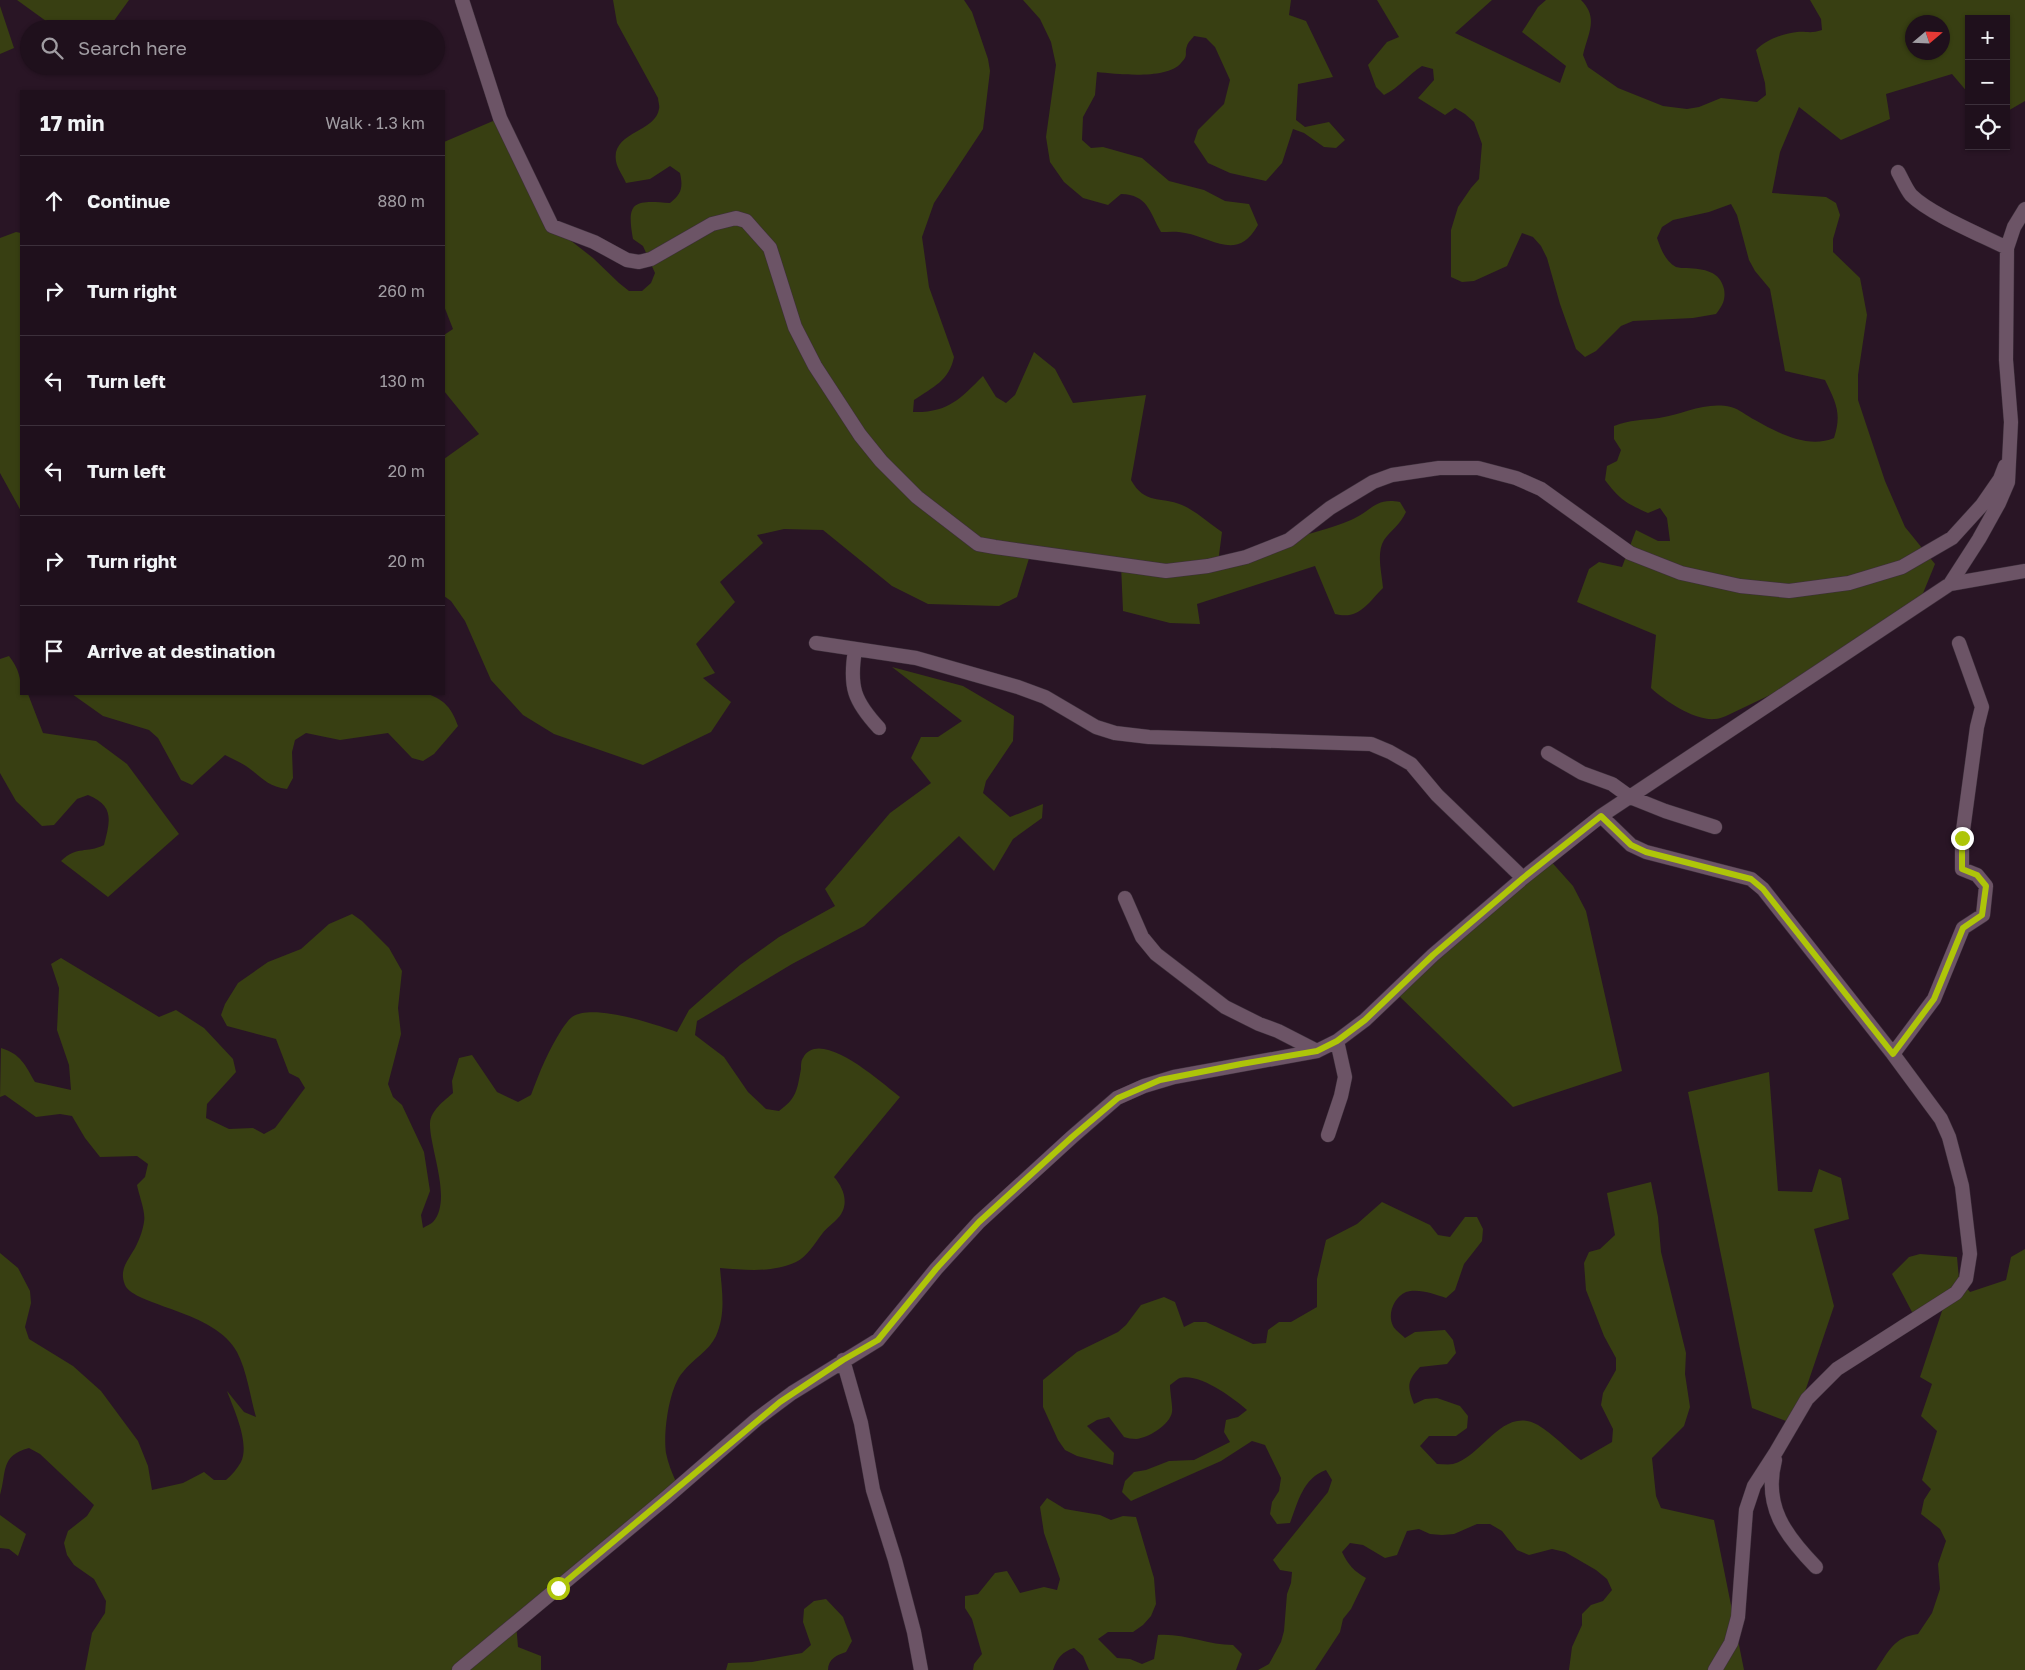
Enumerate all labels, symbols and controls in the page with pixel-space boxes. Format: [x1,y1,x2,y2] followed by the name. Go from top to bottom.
[1905,15,1950,60] north arrow
[1965,15,2010,150] map controls
[1965,15,2010,60] button: +
[20,20,445,75] search box
[38,34,66,62] icon: search
[78,36,187,59] text: Search here
[1965,60,2010,105] button: −
[1965,105,2010,150] button: locate
[40,110,104,136] text: 17 min
[325,113,425,133] text: Walk · 1.3 km
[40,187,68,215] icon: ahead
[87,189,170,212] text: Continue
[377,191,425,211] text: 880 m
[40,277,68,305] icon: right
[87,279,177,302] text: Turn right
[378,281,425,301] text: 260 m
[40,367,68,395] icon: left
[87,369,166,392] text: Turn left
[380,371,425,391] text: 130 m
[40,457,68,485] icon: left
[87,459,166,482] text: Turn left
[388,461,425,481] text: 20 m
[40,547,68,575] icon: right
[87,549,177,572] text: Turn right
[388,551,425,571] text: 20 m
[40,637,68,665] icon: arrive
[87,639,275,662] text: Arrive at destination
[1951,827,1974,850] route end
[547,1577,570,1600] route start

